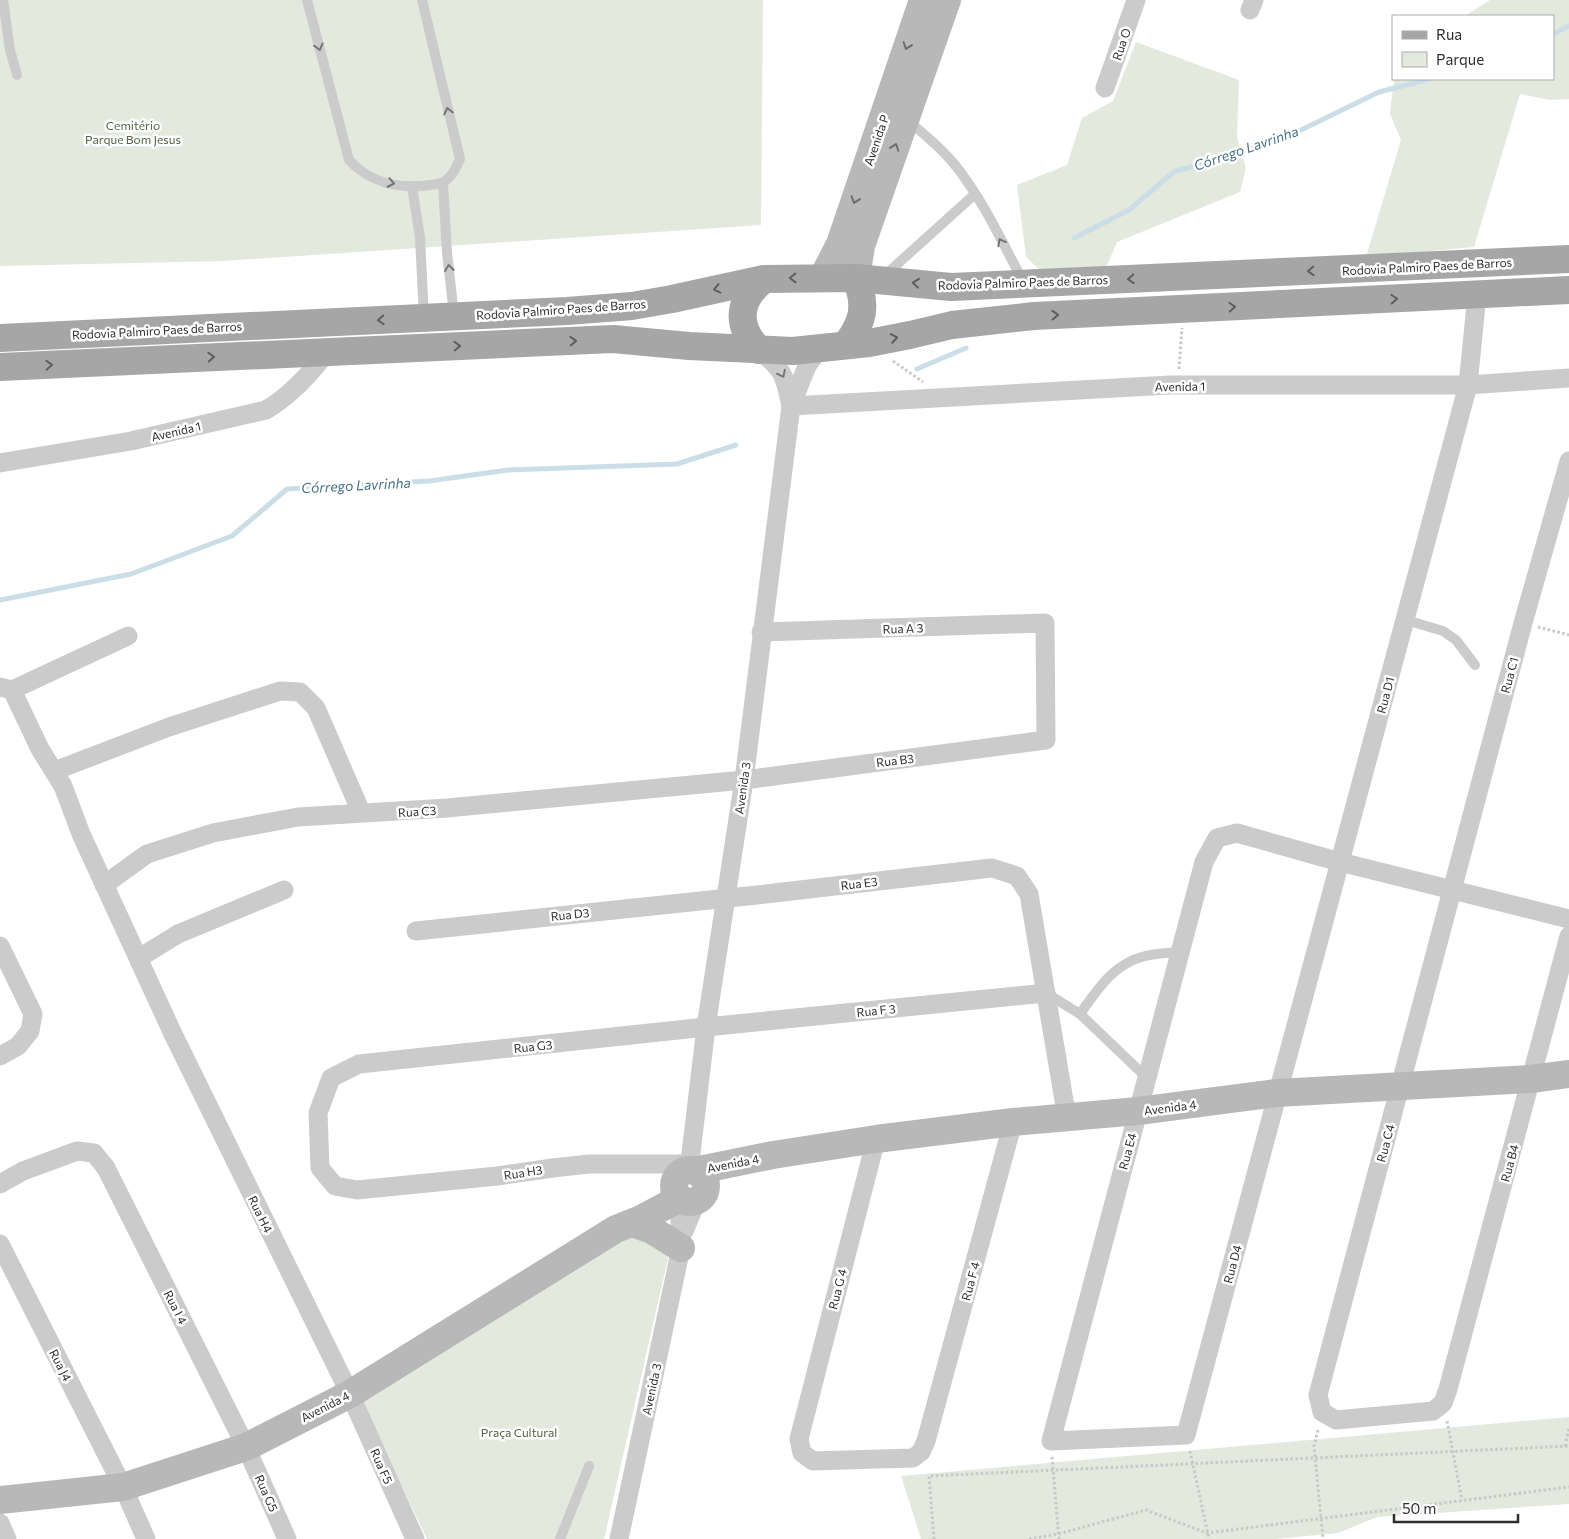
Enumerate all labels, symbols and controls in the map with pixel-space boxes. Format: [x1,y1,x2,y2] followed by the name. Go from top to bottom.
[1392,15,1554,80] legend
[1436,25,1462,43] text: Rua
[1109,26,1133,62] street label: Rua O
[903,41,913,50] one-way arrow
[314,43,324,51] one-way arrow
[1436,50,1484,68] text: Parque
[443,107,454,116] one-way arrow
[861,112,891,167] street label: Avenida P
[85,118,181,147] park label: Cemitério Parque Bom Jesus
[1191,122,1301,174] water label: Córrego Lavrinha
[889,144,899,152] one-way arrow
[386,178,395,188] one-way arrow
[851,195,861,204] one-way arrow
[997,238,1007,247] one-way arrow
[1342,255,1512,277] street label: Rodovia Palmiro Paes de Barros
[444,263,455,271] one-way arrow
[1306,265,1314,276] one-way arrow
[938,272,1108,292] street label: Rodovia Palmiro Paes de Barros
[788,273,796,283] one-way arrow
[1127,273,1135,284] one-way arrow
[912,278,920,289] one-way arrow
[712,283,721,294] one-way arrow
[1390,294,1398,305] one-way arrow
[476,296,646,322] street label: Rodovia Palmiro Paes de Barros
[1228,302,1236,313] one-way arrow
[1052,310,1059,320] one-way arrow
[377,314,385,325] one-way arrow
[72,319,242,341] street label: Rodovia Palmiro Paes de Barros
[890,334,899,344] one-way arrow
[569,335,577,346] one-way arrow
[453,340,461,351] one-way arrow
[208,352,215,362] one-way arrow
[45,359,53,370] one-way arrow
[776,369,786,378] one-way arrow
[1155,379,1205,393] street label: Avenida 1
[150,418,202,444] street label: Avenida 1
[301,474,411,496] water label: Córrego Lavrinha
[882,620,924,636] street label: Rua A 3
[1498,656,1520,694] street label: Rua C1
[1373,675,1397,715] street label: Rua D1
[875,751,915,769] street label: Rua B3
[731,761,753,815] street label: Avenida 3
[397,803,437,819] street label: Rua C3
[840,874,878,892] street label: Rua E3
[550,905,590,923] street label: Rua D3
[856,1001,896,1019] street label: Rua F 3
[513,1037,553,1055] street label: Rua G3
[1143,1097,1197,1117] street label: Avenida 4
[1373,1123,1397,1163] street label: Rua C4
[1115,1131,1139,1171] street label: Rua E4
[1497,1143,1521,1183] street label: Rua B4
[706,1151,760,1175] street label: Avenida 4
[503,1162,544,1182] street label: Rua H3
[246,1193,276,1235] street label: Rua H4
[1220,1243,1244,1285] street label: Rua D4
[958,1260,982,1302] street label: Rua F 4
[825,1267,849,1311] street label: Rua G 4
[162,1288,190,1326] street label: Rua I 4
[46,1347,75,1384] street label: Rua J4
[639,1362,663,1416] street label: Avenida 3
[298,1388,352,1424] street label: Avenida 4
[481,1425,557,1439] park label: Praça Cultural
[368,1446,396,1486] street label: Rua F5
[253,1472,281,1514] street label: Rua G5
[1394,1492,1518,1524] scale bar
[1402,1499,1436,1517] text: 50 m

